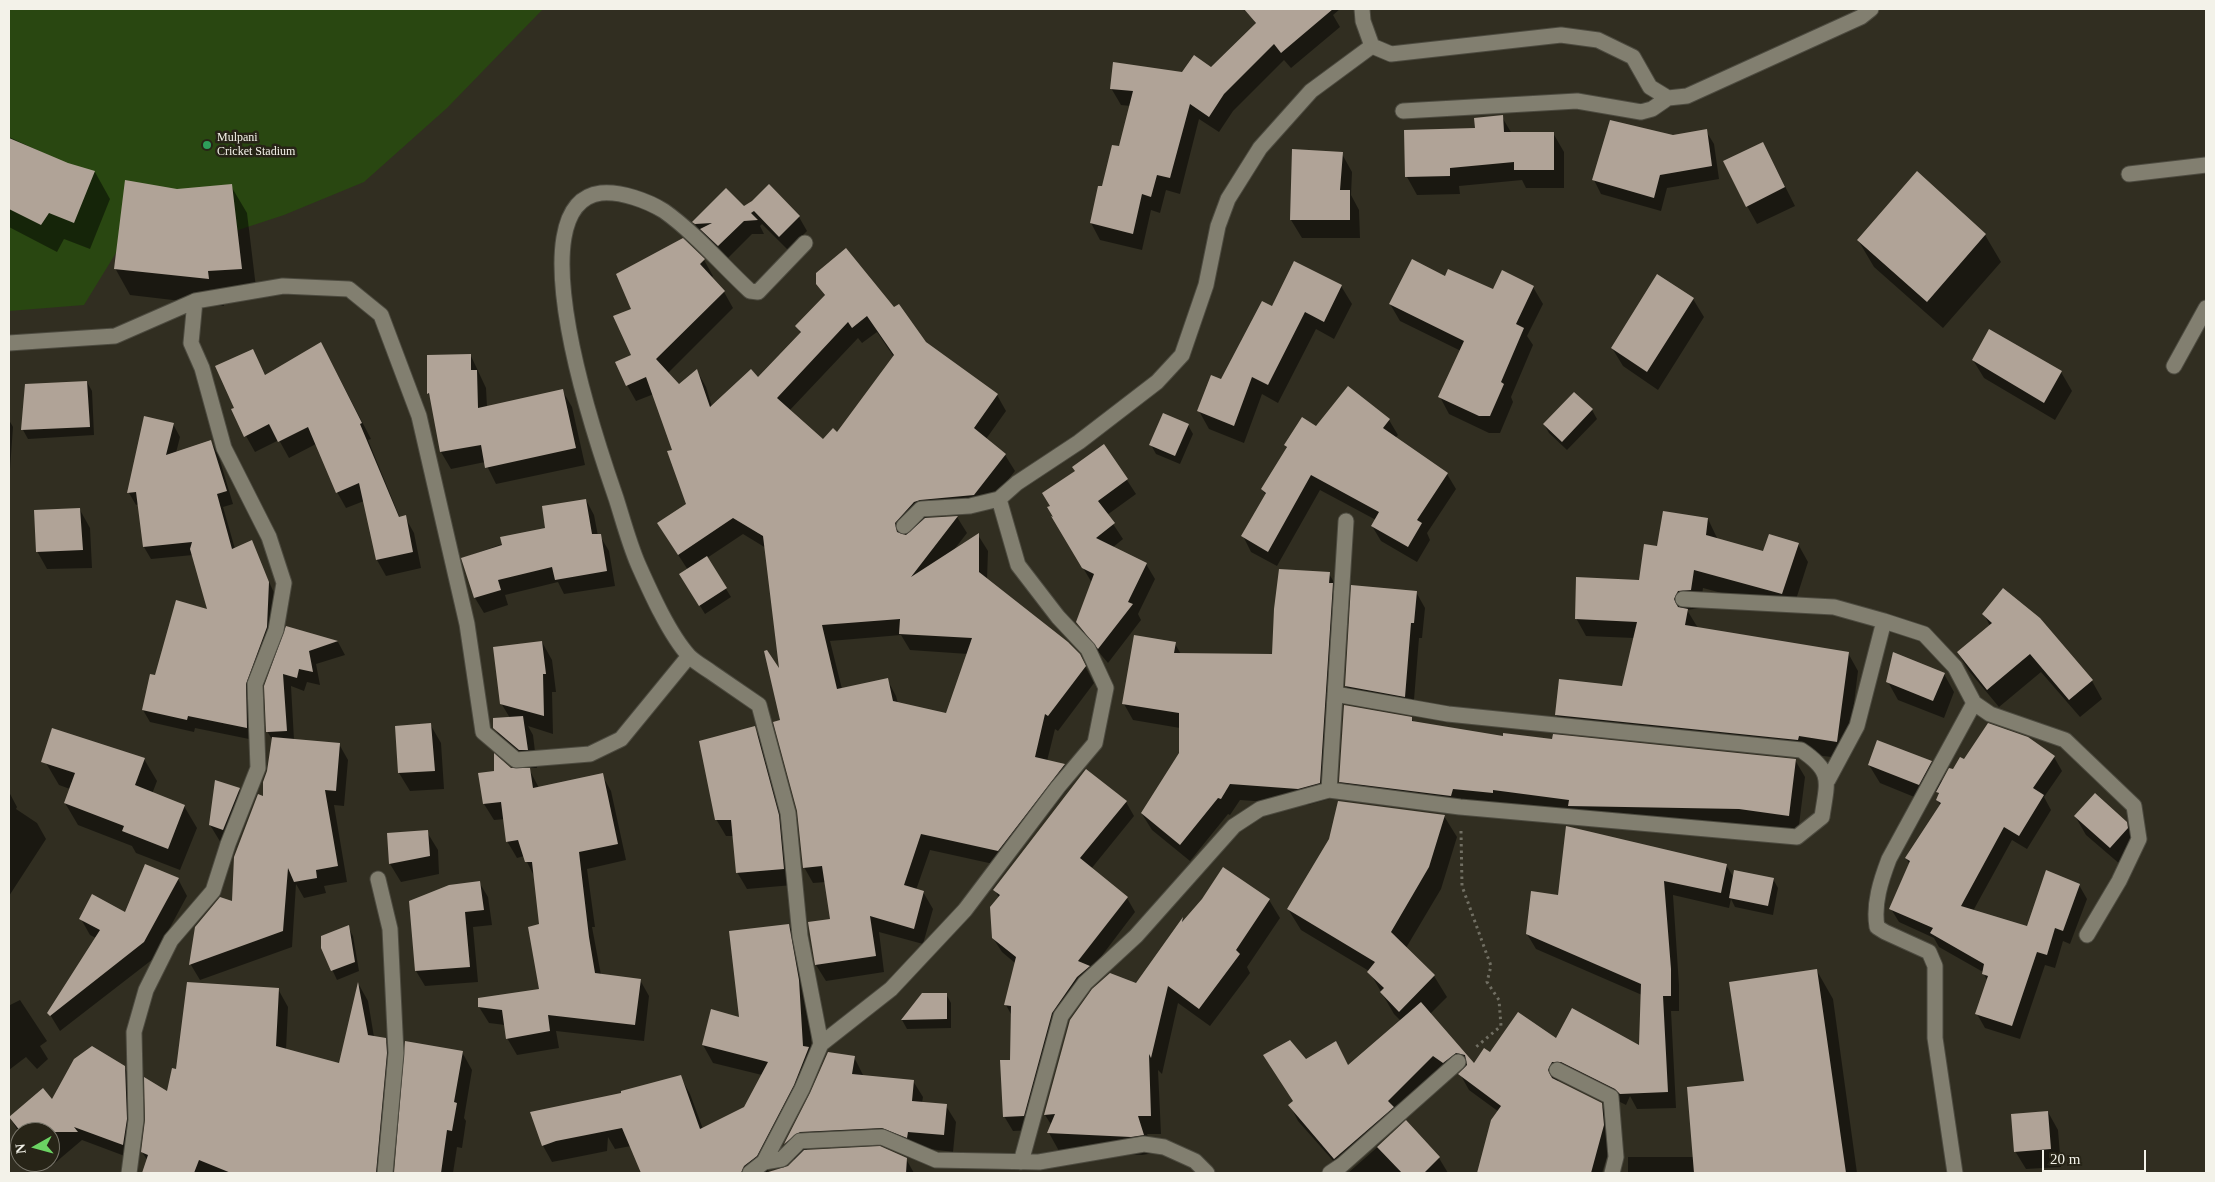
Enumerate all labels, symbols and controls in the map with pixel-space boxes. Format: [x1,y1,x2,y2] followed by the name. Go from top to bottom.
[217,131,295,159] place label: Mulpani Cricket Stadium
[201,139,213,151] marker: Mulpani Cricket Stadium
[10,1122,60,1172] north arrow
[2045,1140,2149,1172] scale bar
[13,1143,29,1155] text: N
[2050,1151,2080,1167] text: 20 m

